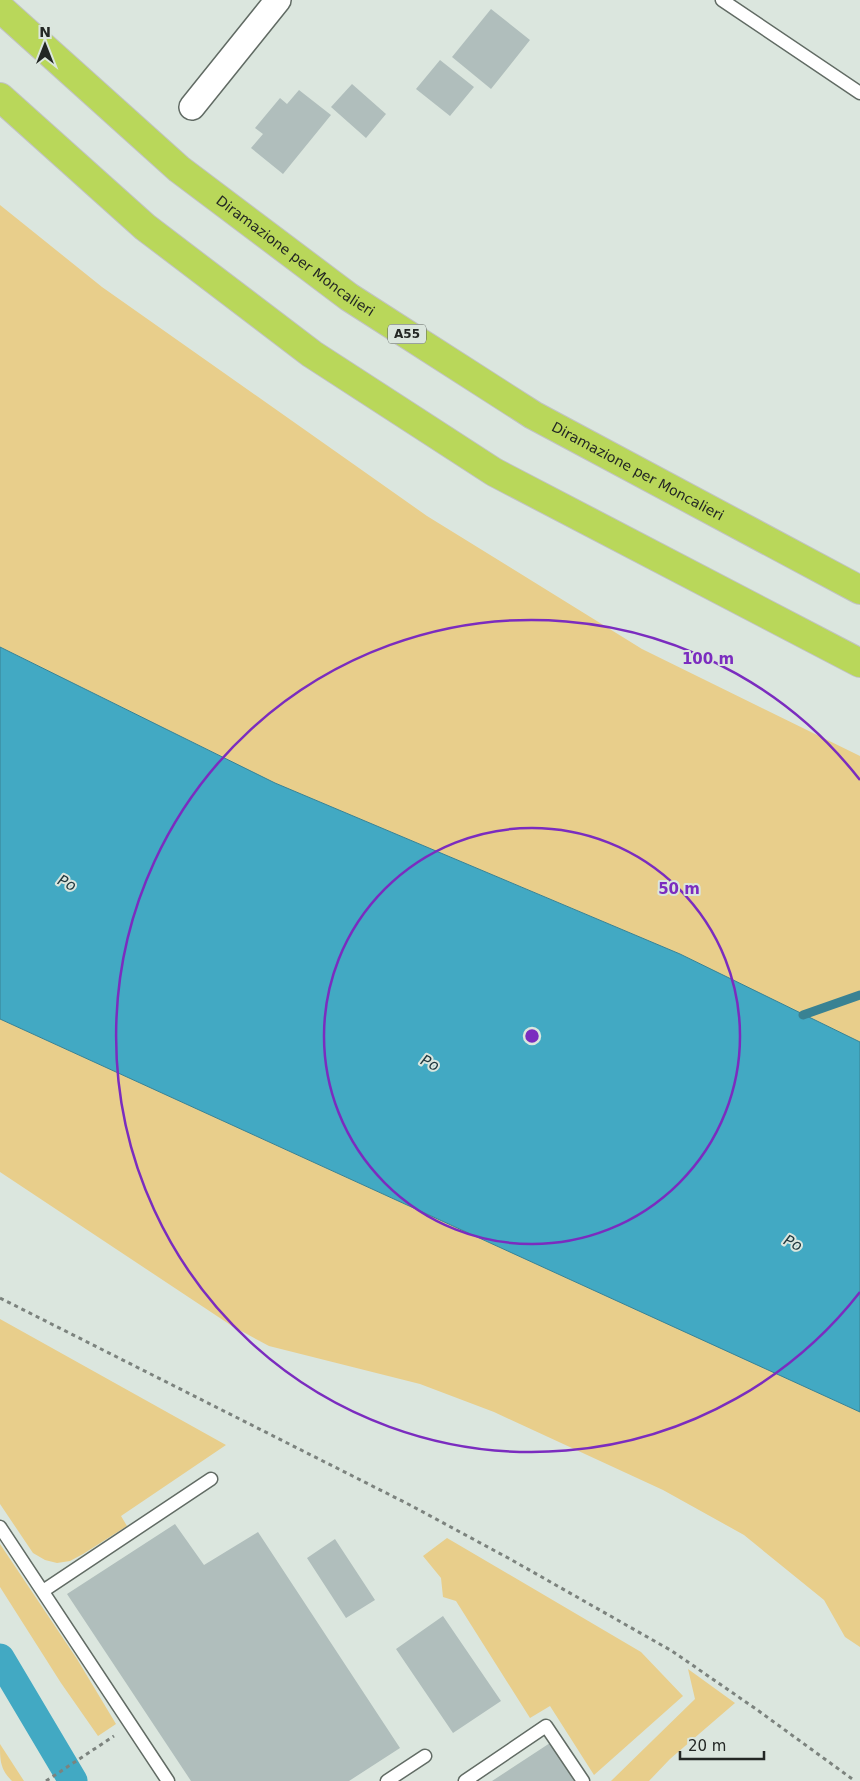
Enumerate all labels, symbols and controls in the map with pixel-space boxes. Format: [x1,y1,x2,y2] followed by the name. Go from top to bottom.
[20,20,70,70] north arrow
[39,24,51,40] text: N
[213,192,378,319] street label: Diramazione per Moncalieri
[388,324,426,344] road number: A55
[549,419,727,524] street label: Diramazione per Moncalieri
[682,650,734,668] text: 100 m
[55,871,79,895] water label: Po
[658,880,700,898] text: 50 m
[523,1027,541,1045] centre of rings
[418,1051,442,1075] water label: Po
[781,1231,805,1255] water label: Po
[680,1728,764,1760] scale bar
[688,1737,726,1755] text: 20 m

